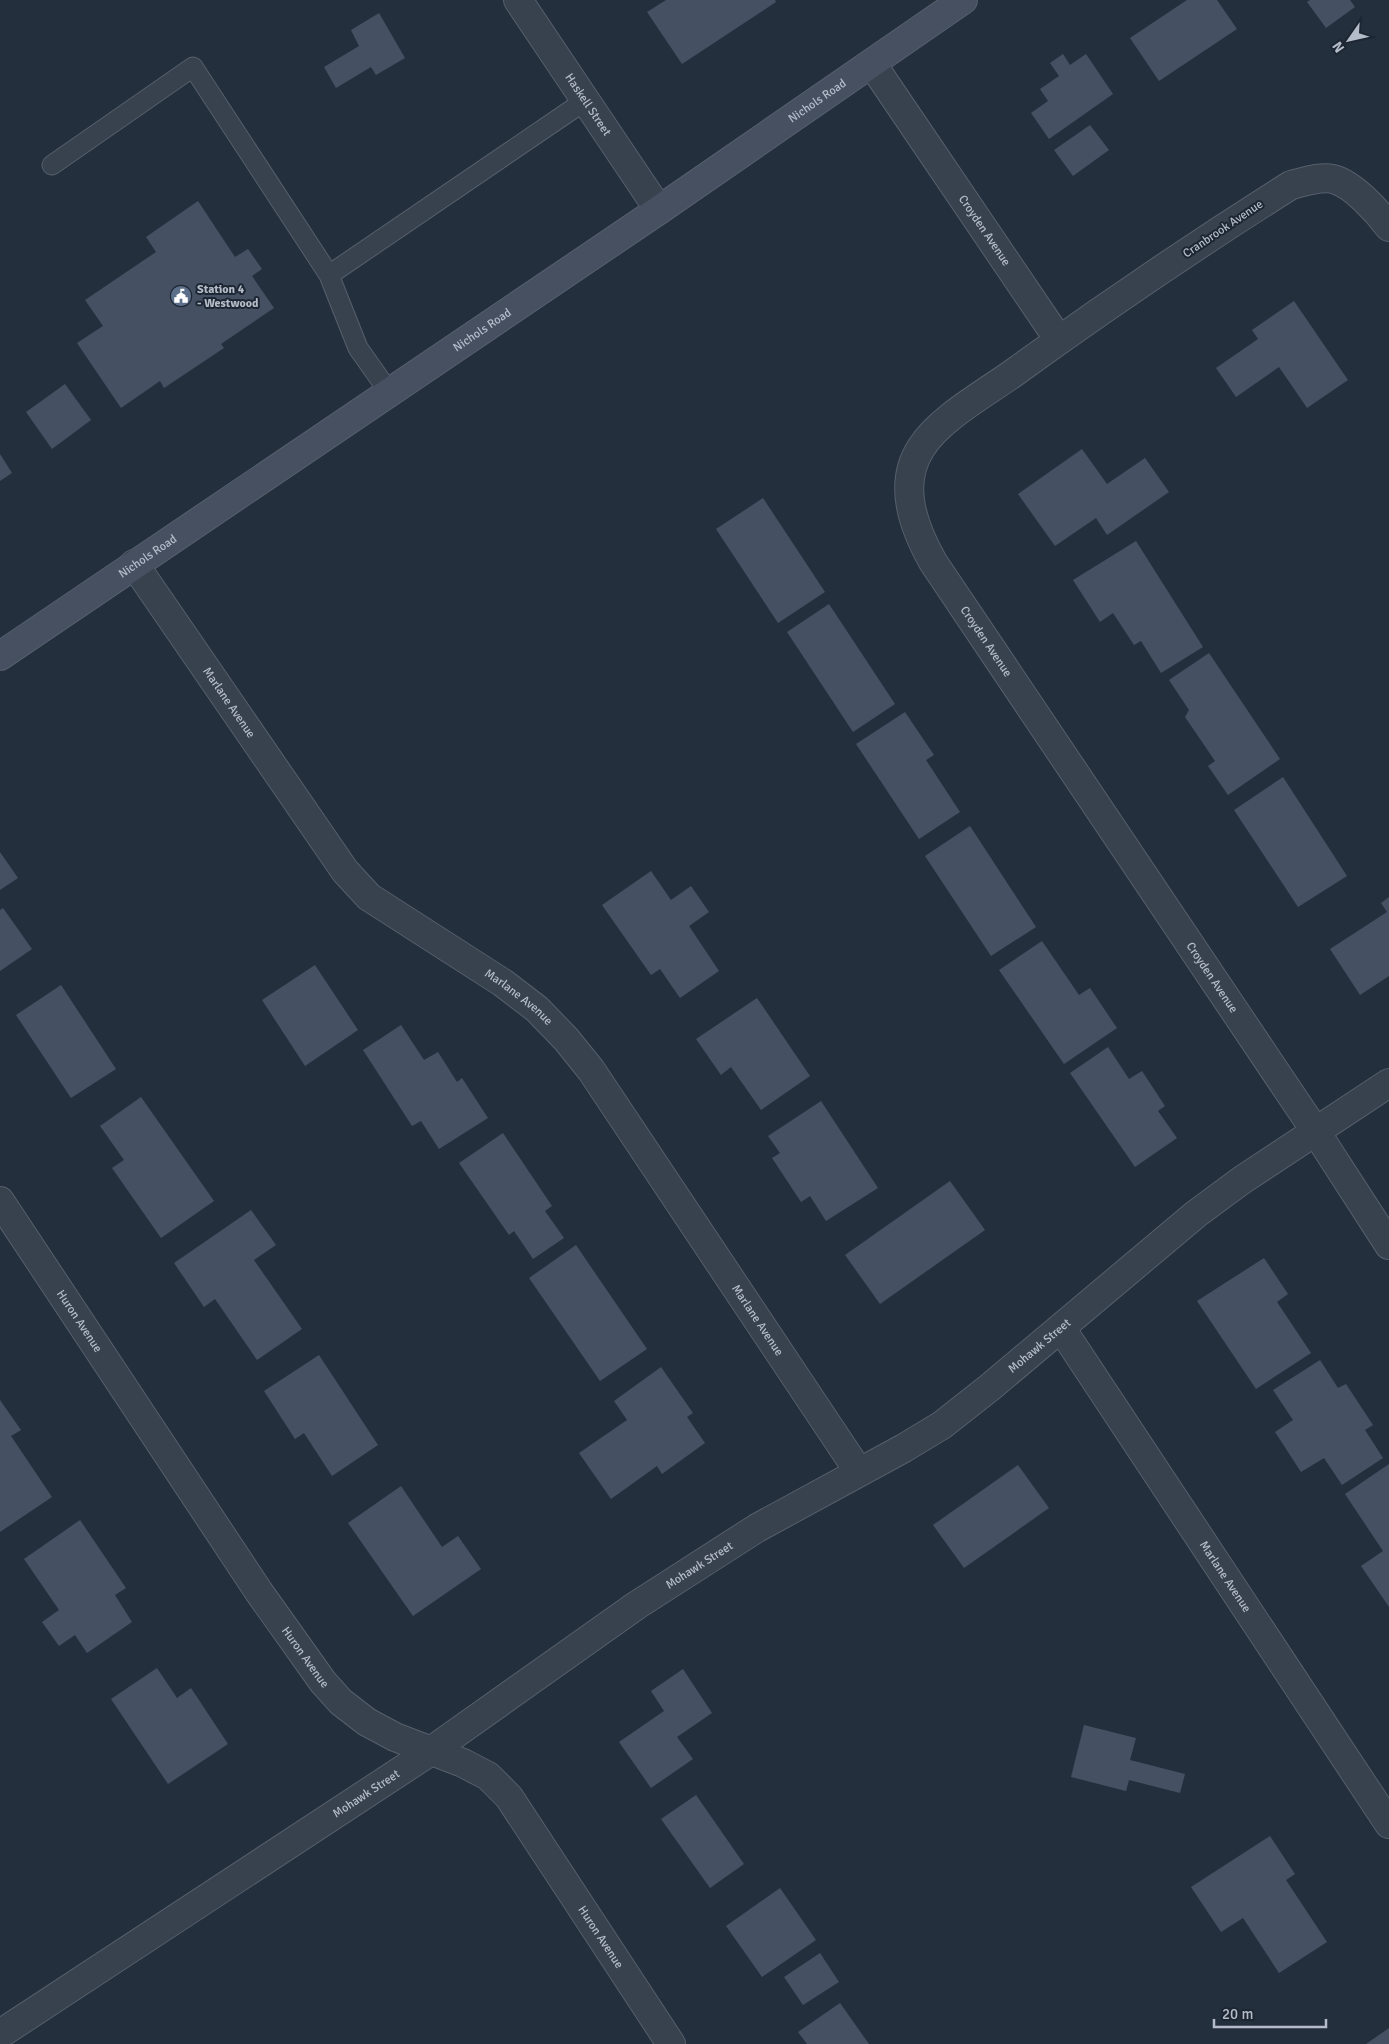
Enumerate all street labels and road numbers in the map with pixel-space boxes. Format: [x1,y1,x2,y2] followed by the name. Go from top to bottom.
[562,70,615,139] street label: Haskell Street
[785,75,849,126] street label: Nichols Road
[955,192,1014,269] street label: Croyden Avenue
[1180,197,1266,261] street label: Cranbrook Avenue
[450,305,514,355] street label: Nichols Road
[115,531,179,581] street label: Nichols Road
[957,603,1015,680] street label: Croyden Avenue
[200,664,259,741] street label: Marlane Avenue
[1183,939,1241,1016] street label: Croyden Avenue
[482,966,556,1028] street label: Marlane Avenue
[729,1282,787,1359] street label: Marlane Avenue
[53,1287,106,1355] street label: Huron Avenue
[1005,1315,1074,1376] street label: Mohawk Street
[663,1538,736,1592] street label: Mohawk Street
[1196,1538,1254,1615] street label: Marlane Avenue
[278,1624,332,1691] street label: Huron Avenue
[330,1766,402,1821] street label: Mohawk Street
[575,1903,627,1971] street label: Huron Avenue

